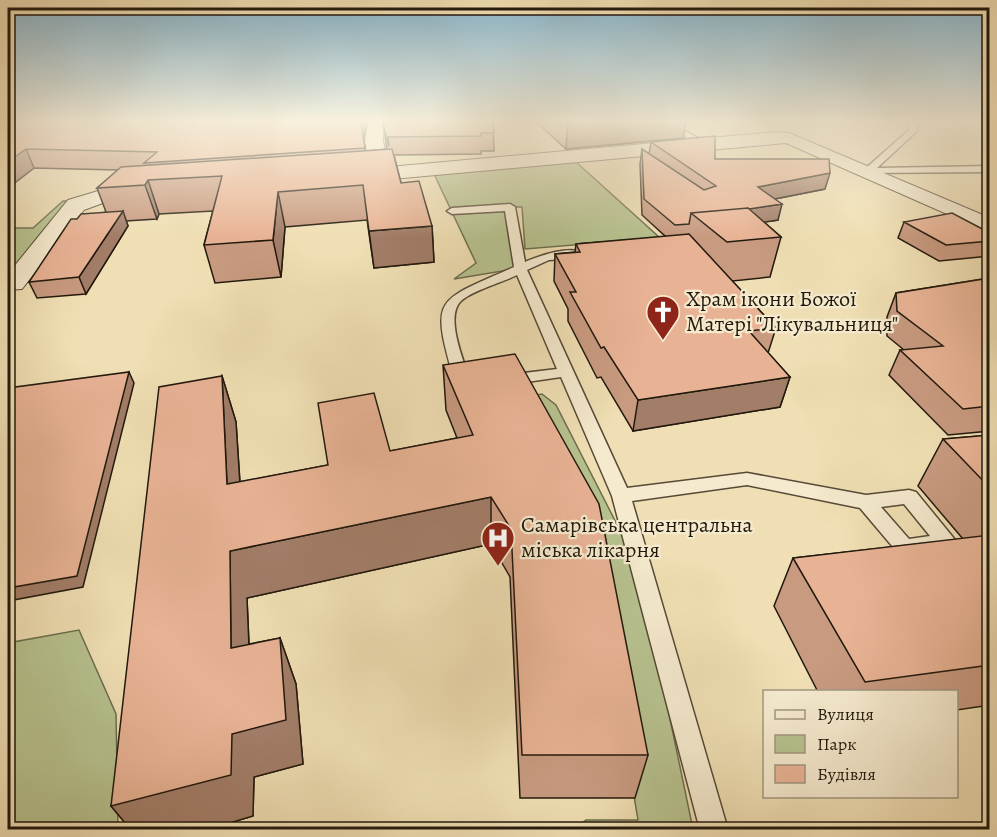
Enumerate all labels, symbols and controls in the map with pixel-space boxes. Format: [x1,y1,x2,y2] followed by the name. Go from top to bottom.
[686,284,898,339] place label: Храм ікони Божої Матері "Лікувальниця"
[645,294,681,341] church icon: Храм ікони Божої Матері "Лікувальниця"
[521,510,754,565] place label: Самарівська центральна міська лікарня
[480,520,516,567] hospital icon: Самарівська центральна міська лікарня
[763,690,958,798] legend
[817,702,874,726] text: Вулиця
[817,732,857,756] text: Парк
[817,762,876,786] text: Будівля

